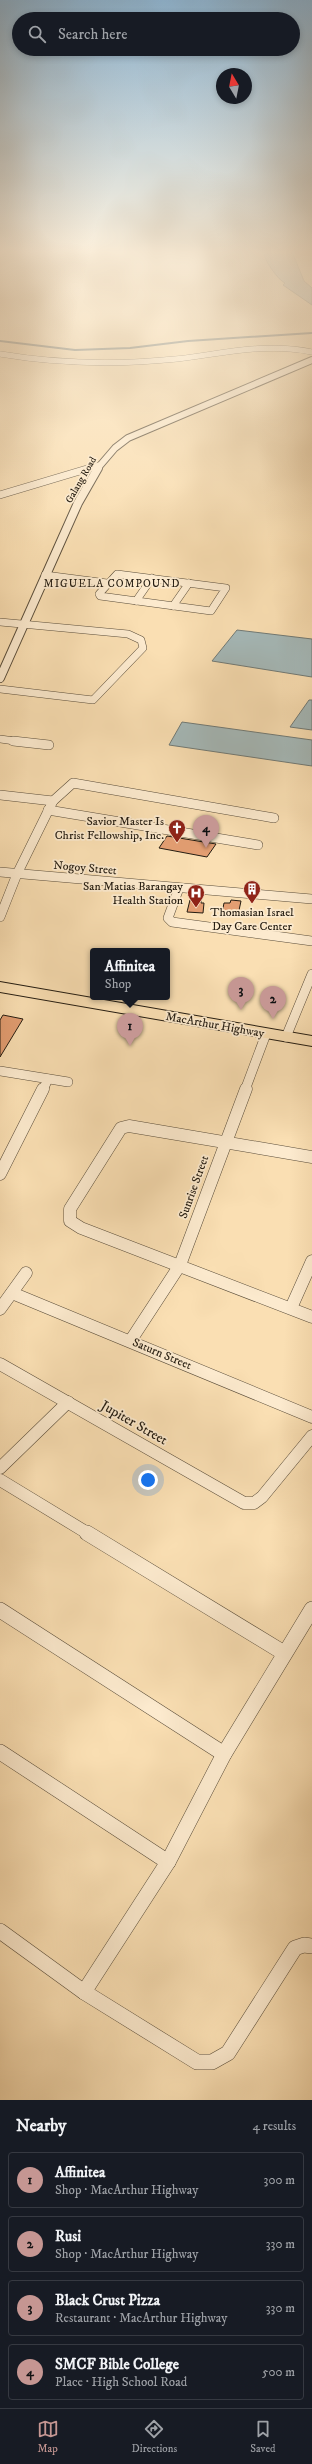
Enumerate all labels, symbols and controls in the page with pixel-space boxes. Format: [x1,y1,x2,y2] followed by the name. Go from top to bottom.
[12,12,300,56] search box
[26,23,48,45] icon: search
[58,25,127,44] text: Search here
[216,68,252,104] north arrow
[63,455,99,505] street label: Galang Road
[44,577,180,591] district label: MIGUELA COMPOUND
[55,814,164,843] place label: Savior Master Is Christ Fellowship, Inc.
[193,815,219,848] pin: 4
[167,818,187,843] church icon: Savior Master Is Christ Fellowship, Inc.
[53,858,118,878] street label: Nogoy Street
[83,879,184,908] place label: San Matias Barangay Health Station
[242,879,262,904] building icon: Thomasian Israel Day Care Center
[186,883,206,908] hospital icon: San Matias Barangay Health Station
[210,905,294,934] place label: Thomasian Israel Day Care Center
[90,948,170,1000] popup
[105,957,155,976] text: Affinitea
[105,976,131,992] text: Shop
[228,977,254,1010] pin: 3
[260,986,286,1019] pin: 2
[165,1009,266,1041] street label: MacArthur Highway
[117,1013,143,1046] pin: 1
[176,1153,212,1221] street label: Sunrise Street
[130,1335,194,1373] street label: Saturn Street
[96,1396,171,1450] street label: Jupiter Street
[138,1470,158,1490] your location
[16,2115,66,2137] text: Nearby
[253,2118,296,2134] text: 4 results
[55,2163,105,2182] text: Affinitea
[28,2172,32,2188] text: 1
[264,2172,295,2188] text: 300 m
[55,2182,198,2198] text: Shop · MacArthur Highway
[55,2227,81,2246] text: Rusi
[27,2236,33,2252] text: 2
[266,2236,295,2252] text: 330 m
[55,2246,198,2262] text: Shop · MacArthur Highway
[55,2291,160,2310] text: Black Crust Pizza
[28,2300,32,2316] text: 3
[266,2300,295,2316] text: 330 m
[55,2310,227,2326] text: Restaurant · MacArthur Highway
[55,2355,179,2374] text: SMCF Bible College
[26,2364,34,2380] text: 4
[262,2364,295,2380] text: 500 m
[55,2374,187,2390] text: Place · High School Road
[37,2418,59,2456] tab: Map
[132,2418,177,2456] tab: Directions
[250,2418,275,2456] tab: Saved

